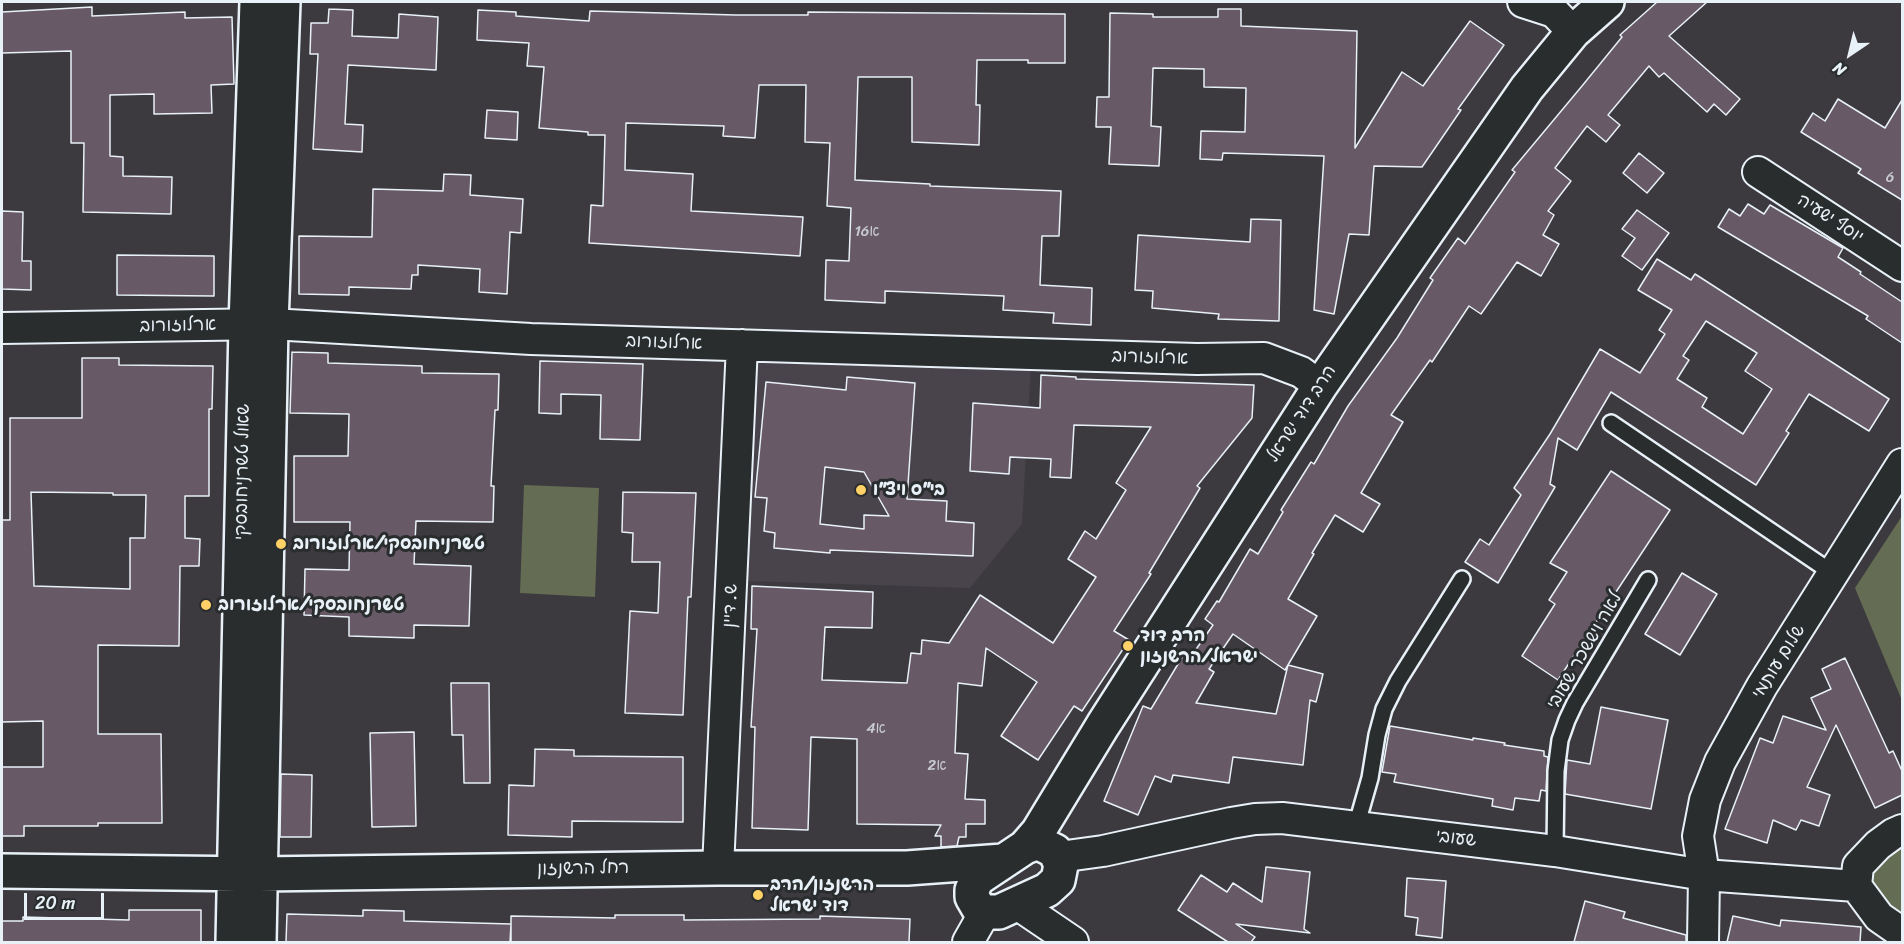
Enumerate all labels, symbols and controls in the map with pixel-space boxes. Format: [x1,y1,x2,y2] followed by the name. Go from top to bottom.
[1820,24,1880,84] north arrow
[1827,54,1852,84] text: N
[1886,169,1894,187] house number: 6
[1793,190,1867,248] street label: יוסף ישעיה
[854,223,880,241] house number: 16א
[139,315,217,337] street label: ארלוזורוב
[625,331,703,355] street label: ארלוזורוב
[1111,346,1189,370] street label: ארלוזורוב
[1263,361,1341,467] street label: הרב דוד ישראל
[231,404,255,540] street label: שאול טשרניחובסקי
[873,479,945,501] place label: בי"ס ויצ"ו
[854,483,868,497] marker: בי"ס ויצ"ו
[293,533,485,555] place label: טשרניחובסקי/ארלוזורוב
[274,537,288,551] marker: טשרניחובסקי/ארלוזורוב
[719,583,743,629] street label: ש. דיין
[1543,588,1627,714] street label: לאה ויששכר שעובי
[218,594,405,616] place label: טשרנחובסקי/ארלוזורוב
[199,598,213,612] marker: טשרנחובסקי/ארלוזורוב
[1748,621,1810,703] street label: שלום עותמי
[1140,625,1258,668] place label: הרב דוד ישראל/הרשנזון
[1121,639,1135,653] marker: הרב דוד ישראל/הרשנזון
[866,720,886,738] house number: 4א
[928,757,946,775] house number: 2א
[1434,826,1478,852] street label: שעובי
[537,857,629,881] street label: רחל הרשנזון
[770,874,874,916] place label: הרשנזון/הרב דוד ישראל
[27,881,106,919] scale bar
[35,887,75,919] text: 20 m
[751,888,765,902] marker: הרשנזון/הרב דוד ישראל

